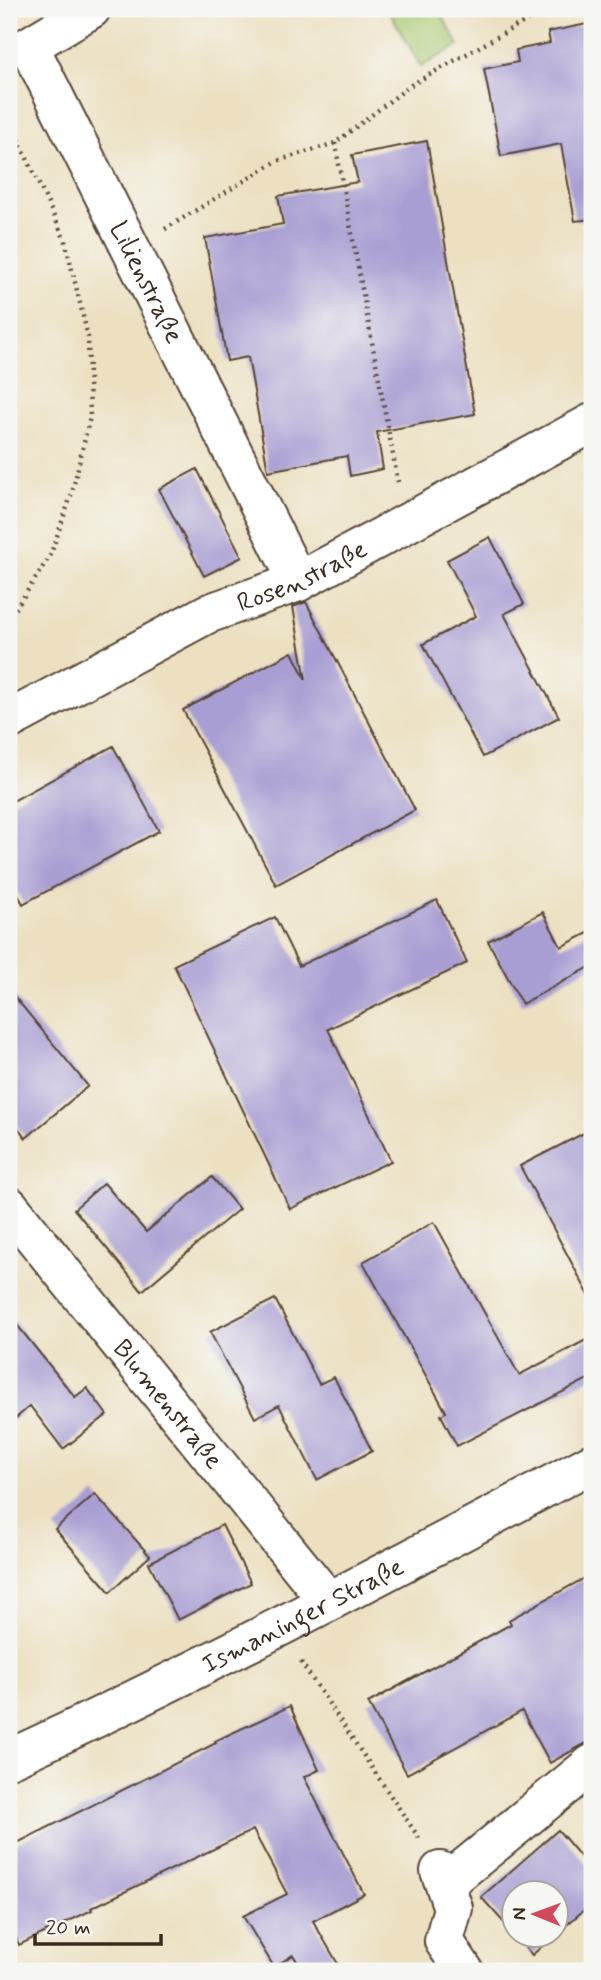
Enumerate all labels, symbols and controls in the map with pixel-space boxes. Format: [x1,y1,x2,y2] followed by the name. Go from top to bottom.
[101,216,191,350] street label: Lilienstraße
[233,533,374,621] street label: Rosenstraße
[104,1333,230,1477] street label: Blumenstraße
[197,1550,410,1682] street label: Ismaninger Straße
[500,1878,570,1948] north arrow
[35,1903,161,1947] scale bar
[507,1907,532,1920] text: N
[46,1914,91,1942] text: 20 m

